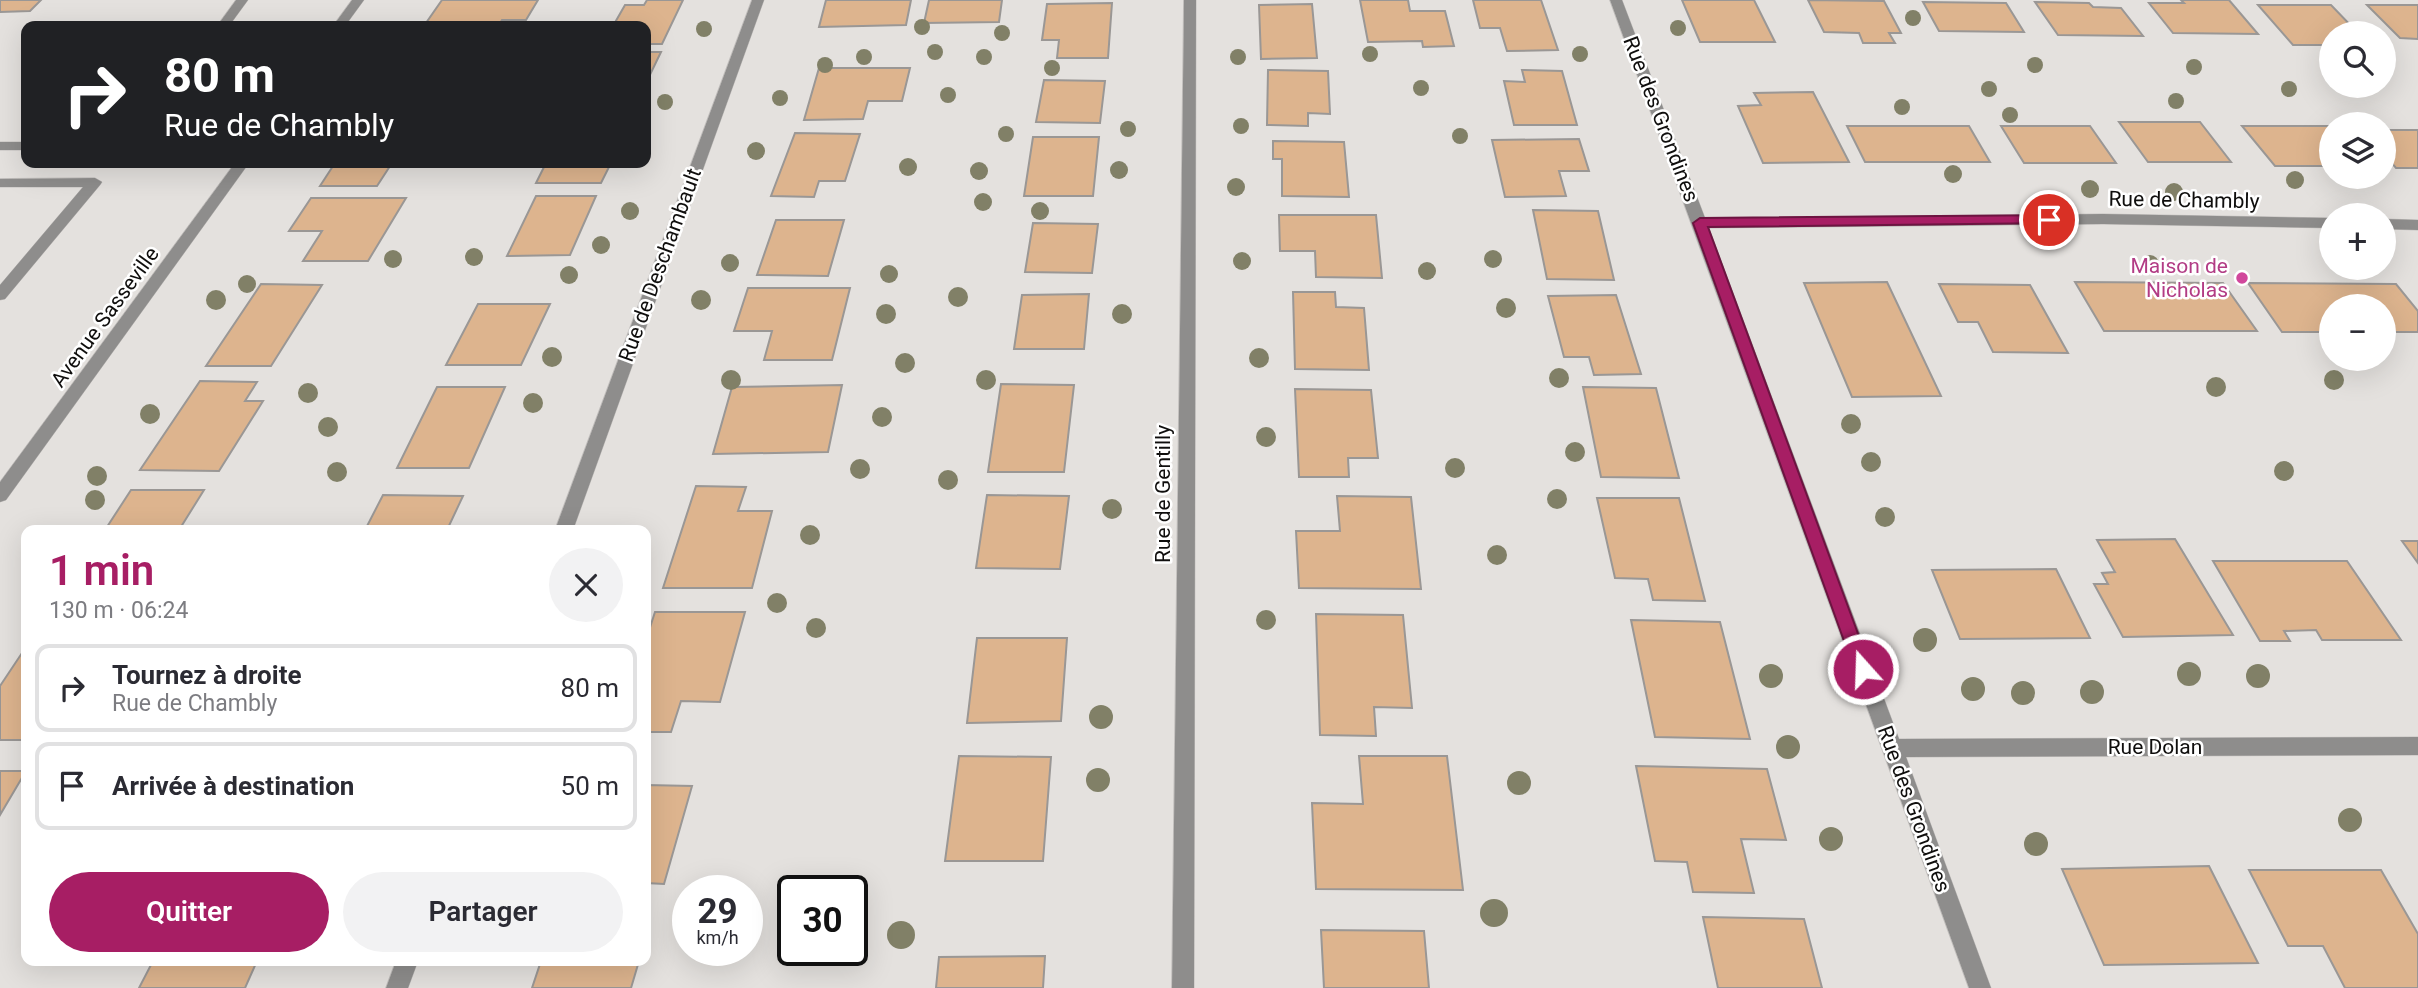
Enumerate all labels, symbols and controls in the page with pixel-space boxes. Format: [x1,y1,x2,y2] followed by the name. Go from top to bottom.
[2319,21,2396,371] map controls
[2319,21,2396,98] button: search
[1618,33,1704,205] street label: Rue des Grondines
[164,47,275,104] text: 80 m
[49,49,140,140] icon: right
[164,106,394,144] text: Rue de Chambly
[2319,112,2396,189] button: layers
[614,165,706,365] street label: Rue de Deschambault
[2108,187,2260,213] street label: Rue de Chambly
[2019,190,2079,250] pin
[2030,201,2068,239] icon: arrive
[2319,203,2396,280] button: +
[46,242,164,392] street label: Avenue Sasseville
[2131,254,2228,302] place label: Maison de Nicholas
[2234,270,2250,286] marker: Maison de Nicholas
[2319,294,2396,371] button: −
[1151,425,1175,563] street label: Rue de Gentilly
[49,546,154,595] text: 1 min
[549,548,623,622] button: close
[49,597,188,624] text: 130 m · 06:24
[1826,632,1900,706] position arrow
[112,660,302,690] text: Tournez à droite
[53,669,91,707] icon: right
[561,673,619,703] text: 80 m
[112,690,277,717] text: Rue de Chambly
[1873,723,1955,895] street label: Rue des Grondines
[2108,735,2202,759] street label: Rue Dolan
[53,767,91,805] icon: arrive
[112,771,354,801] text: Arrivée à destination
[561,771,619,801] text: 50 m
[49,872,329,952] button: Quitter
[343,872,623,952] button: Partager
[777,875,868,966] speed limit sign: 30
[697,891,738,932] text: 29
[696,927,739,948] text: km/h

